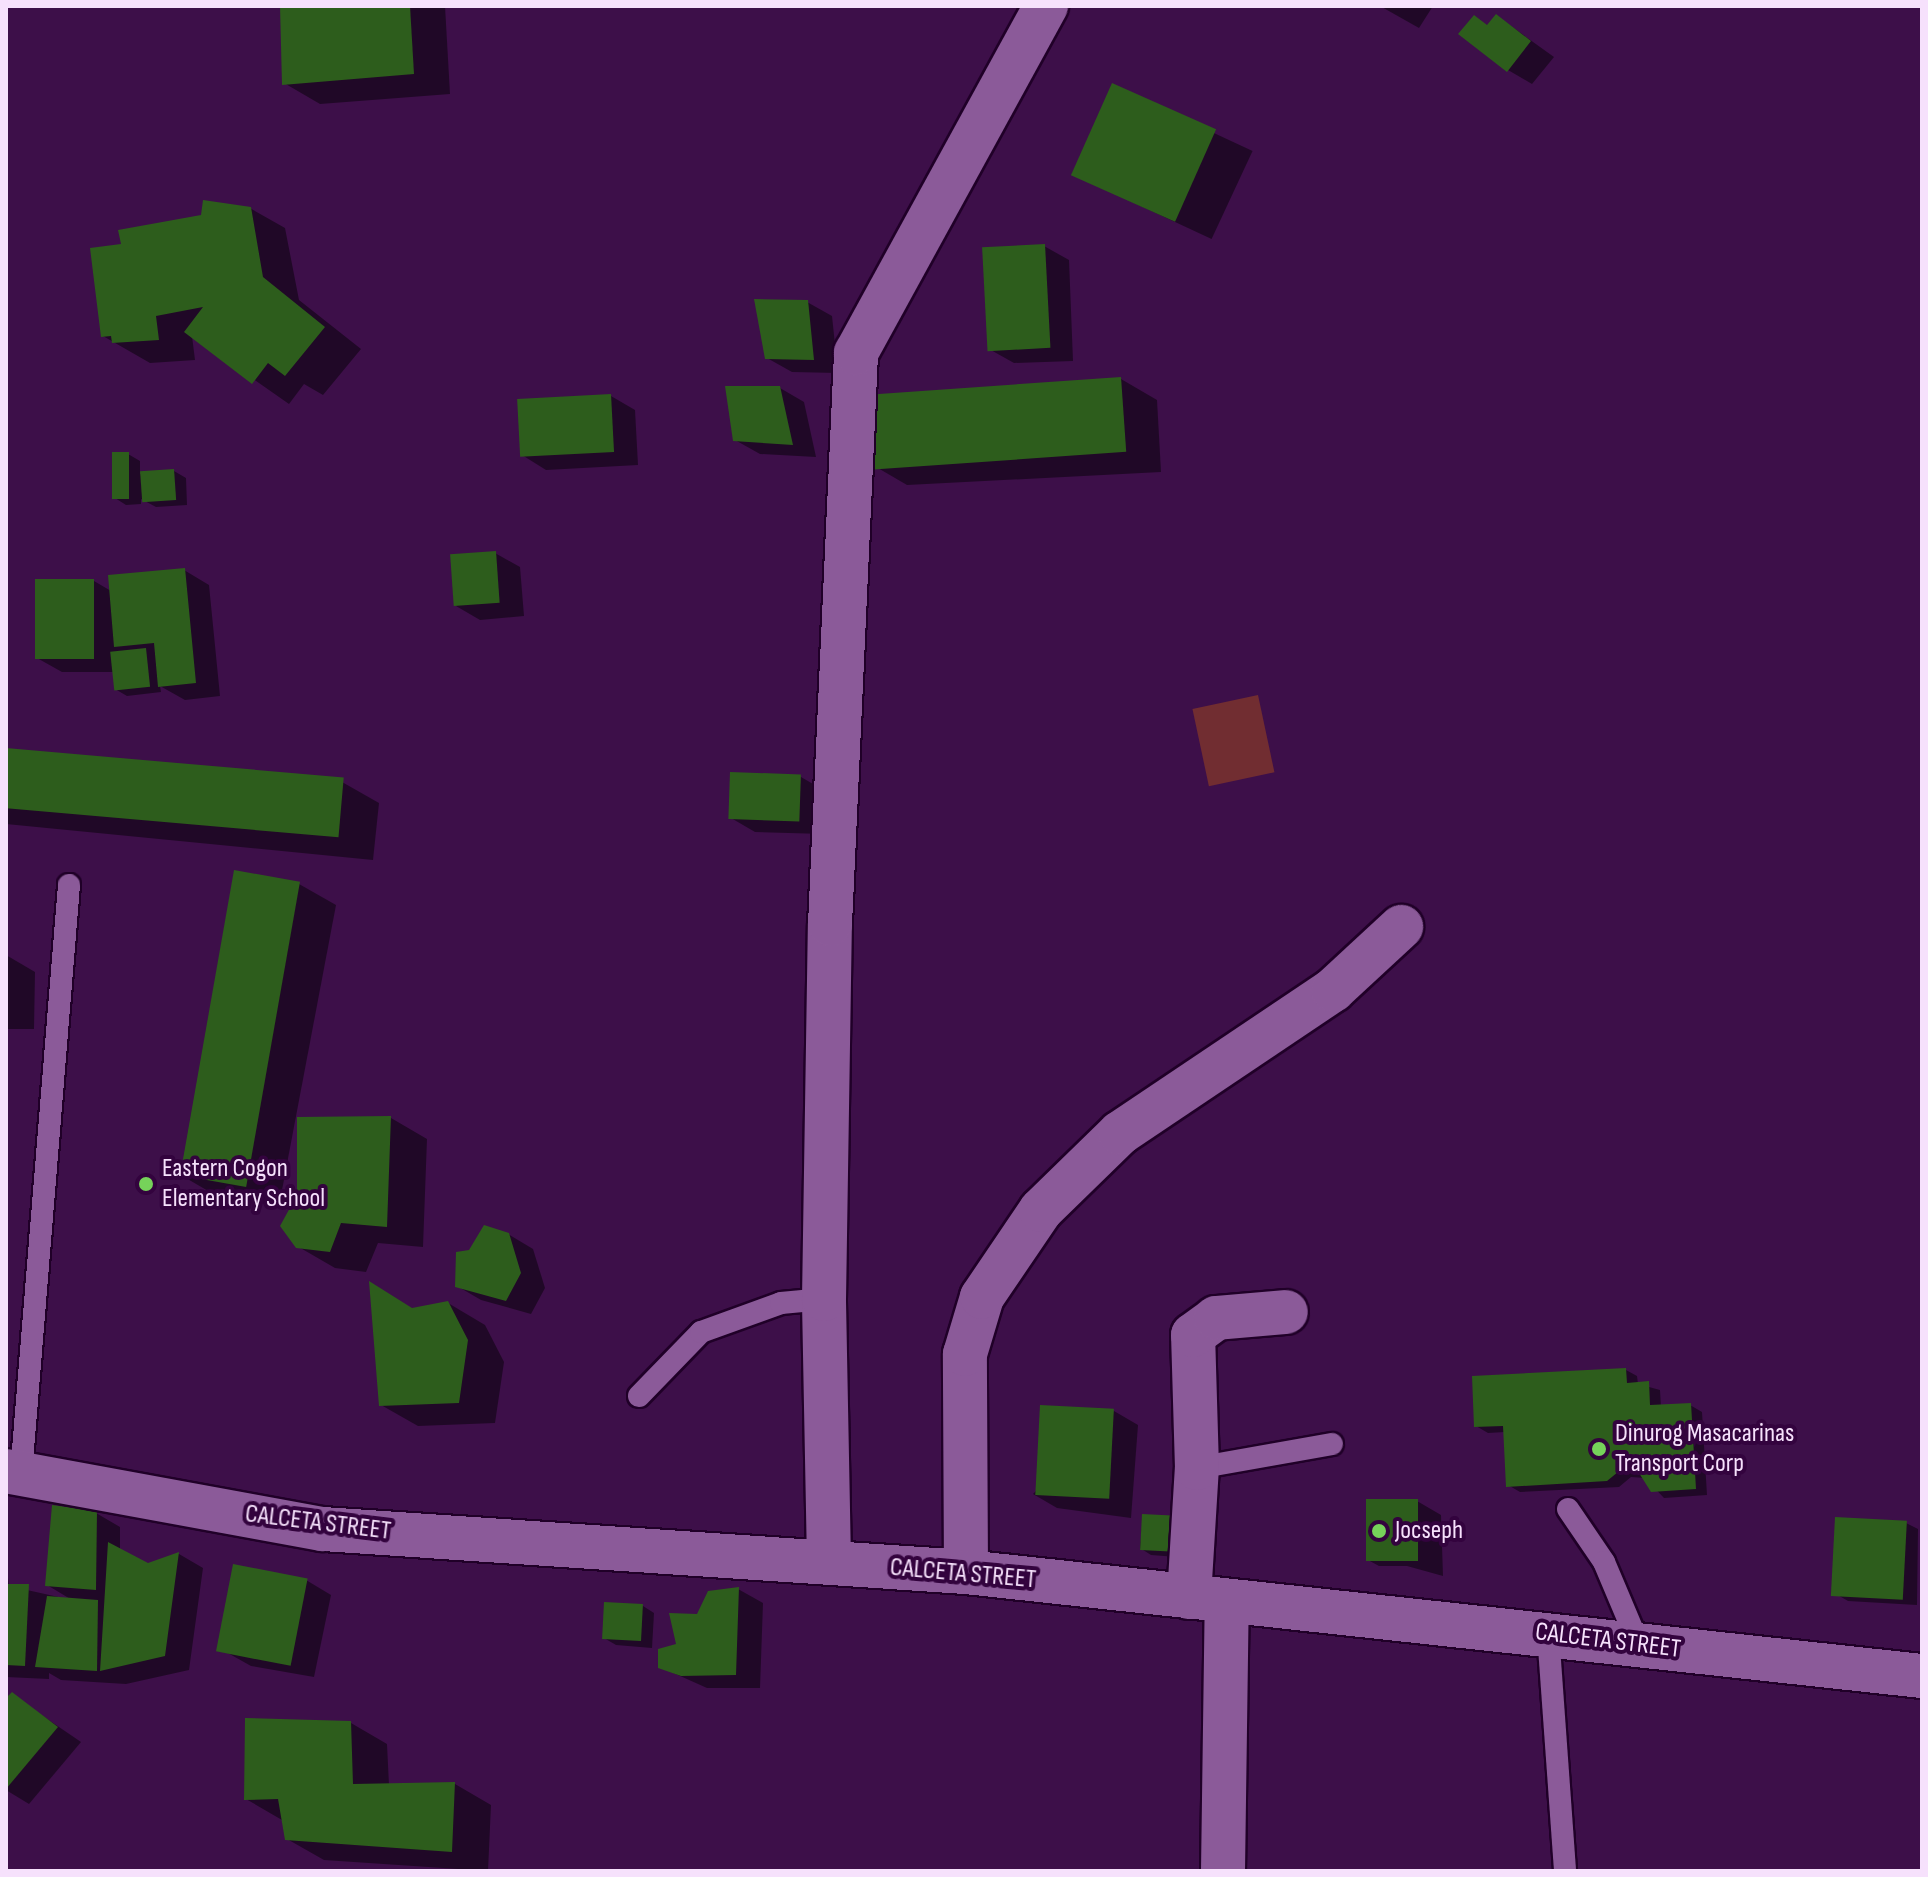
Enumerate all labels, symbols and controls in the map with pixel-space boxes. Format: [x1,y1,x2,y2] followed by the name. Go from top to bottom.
[162,1153,325,1214] place label: Eastern Cogon Elementary School
[137,1175,155,1193] marker: Eastern Cogon Elementary School
[1615,1418,1794,1480] place label: Dinurog Masacarinas Transport Corp
[1590,1440,1608,1458] marker: Dinurog Masacarinas Transport Corp
[243,1499,393,1547] street label: CALCETA STREET
[1395,1515,1463,1547] place label: Jocseph
[1370,1522,1388,1540] marker: Jocseph
[889,1552,1037,1596] street label: CALCETA STREET
[1533,1617,1683,1665] street label: CALCETA STREET

